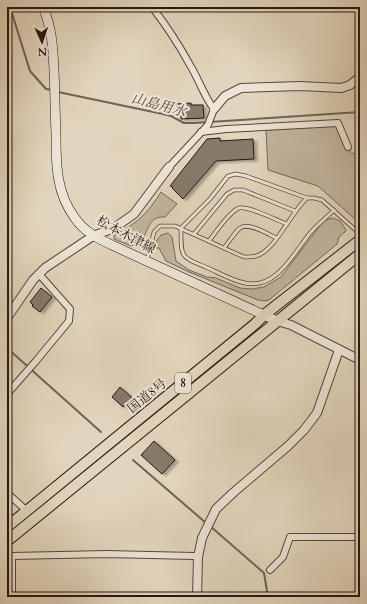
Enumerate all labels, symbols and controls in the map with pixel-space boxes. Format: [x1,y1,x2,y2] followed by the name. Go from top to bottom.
[22,22,62,62] north arrow
[37,44,48,59] text: N
[129,89,190,122] water label: 山島用水
[93,212,159,258] street label: 松本木津線
[175,373,191,393] road number: 8
[124,375,170,417] street label: 国道8号

